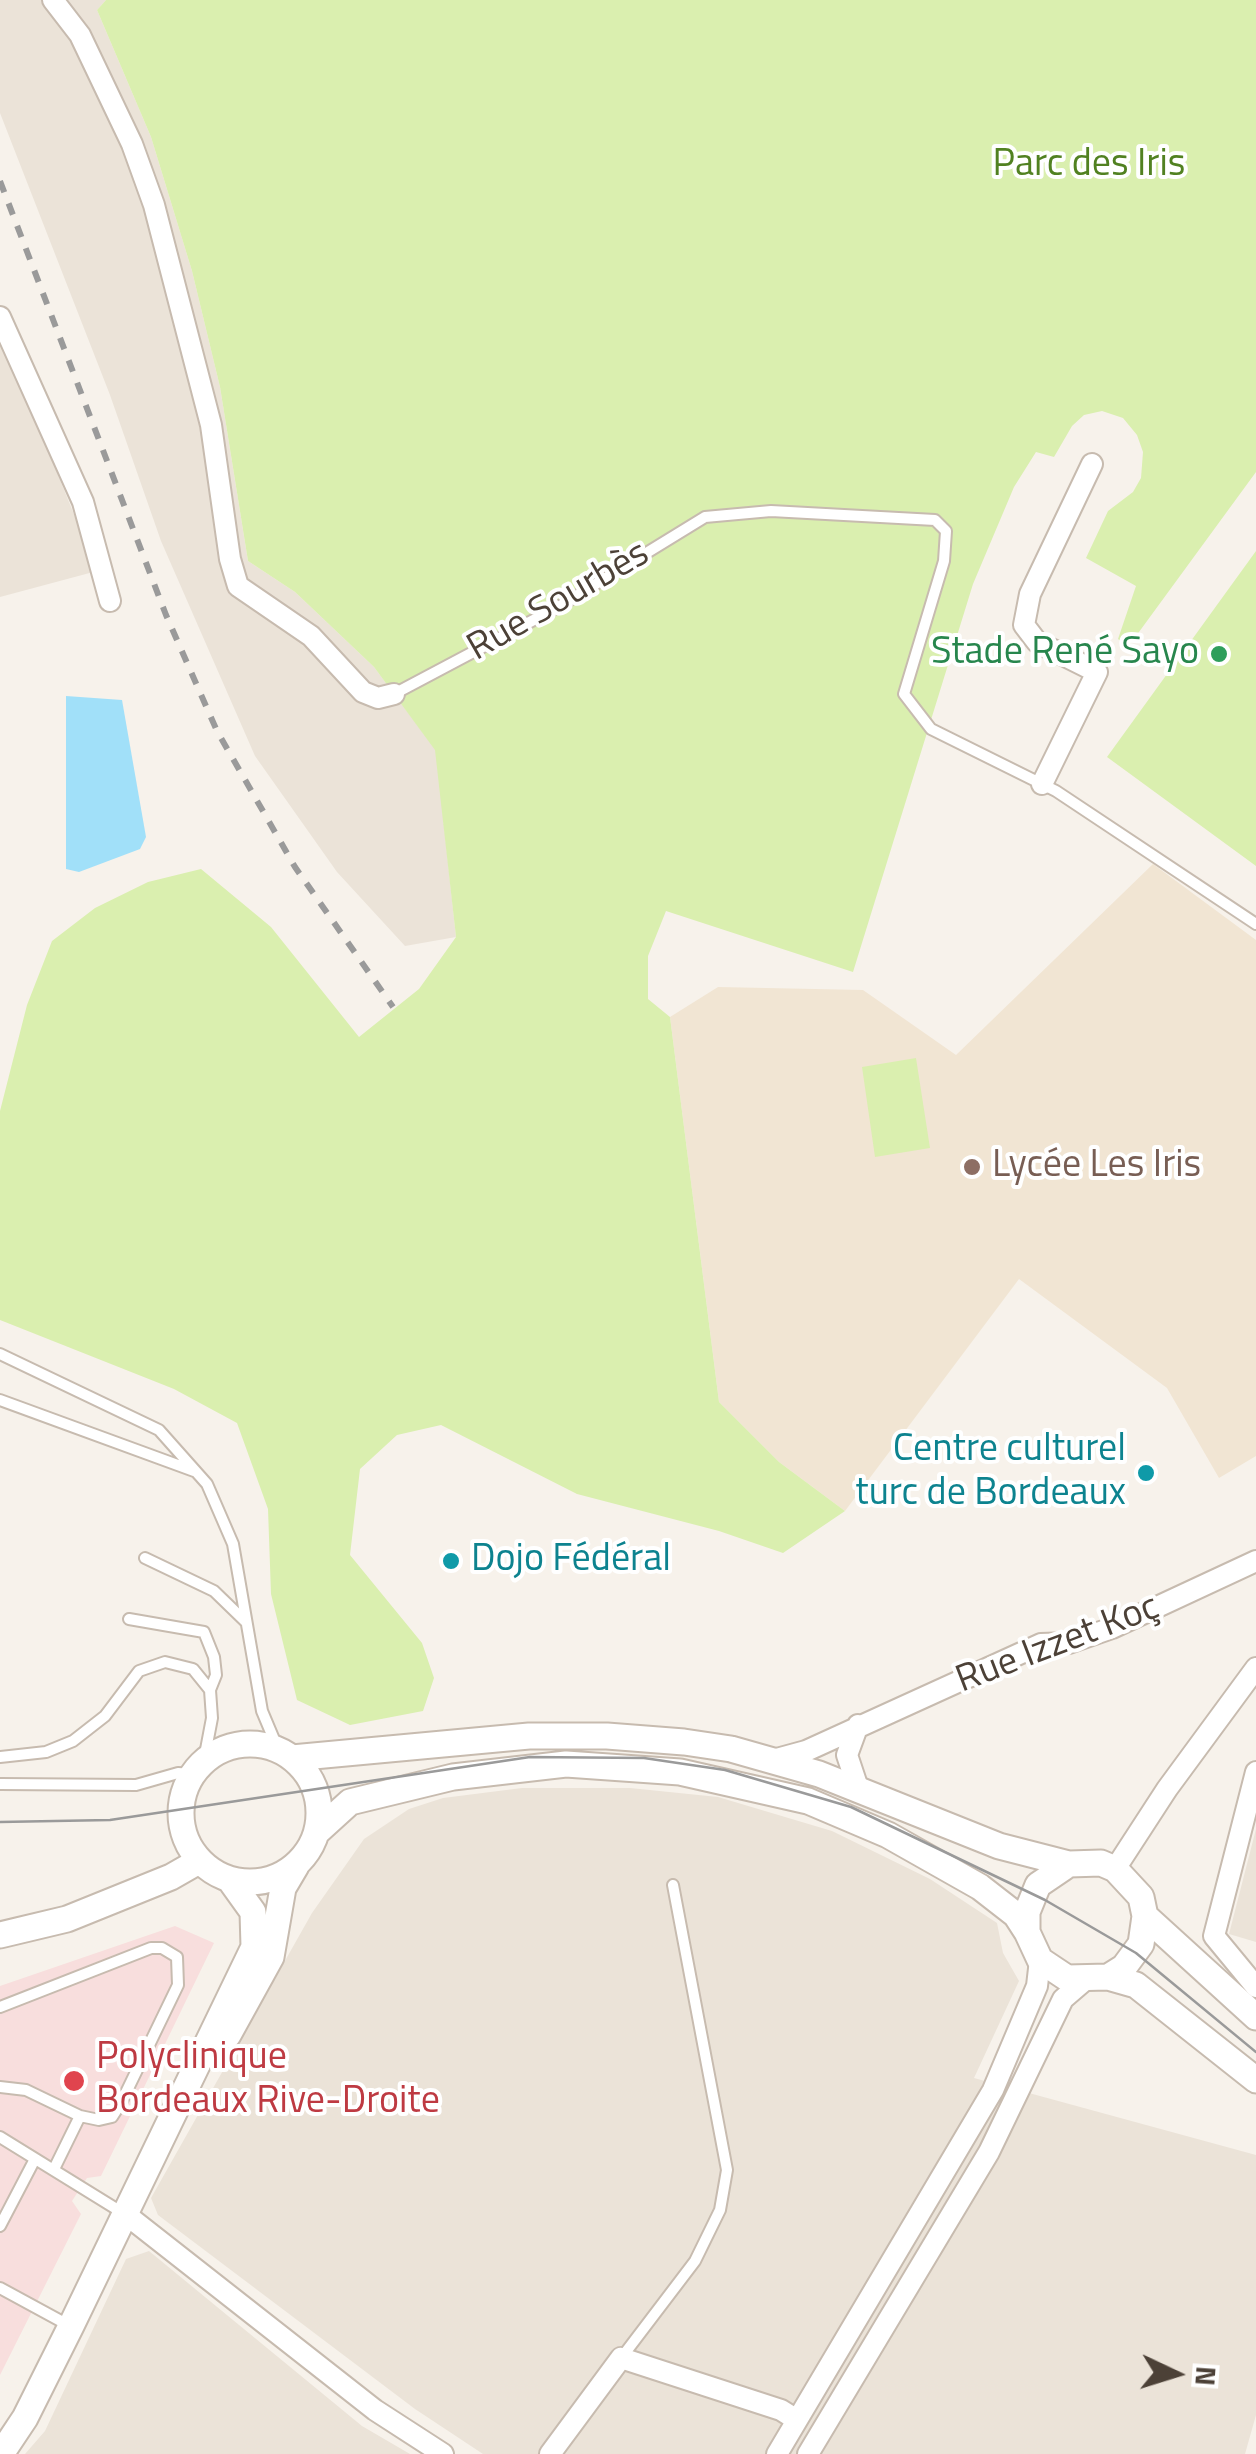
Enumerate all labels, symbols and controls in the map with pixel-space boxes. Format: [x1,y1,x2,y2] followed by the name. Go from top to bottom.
[993,143,1185,189] park label: Parc des Iris
[460,532,658,672] street label: Rue Sourbès
[931,631,1199,677] place label: Stade René Sayo
[1208,643,1230,665] marker: Stade René Sayo
[992,1144,1201,1190] place label: Lycée Les Iris
[961,1156,983,1178] marker: Lycée Les Iris
[855,1428,1126,1518] place label: Centre culturel turc de Bordeaux
[1135,1462,1157,1484] marker: Centre culturel turc de Bordeaux
[471,1538,671,1584] place label: Dojo Fédéral
[440,1550,462,1572] marker: Dojo Fédéral
[950,1585,1166,1705] street label: Rue Izzet Koç
[96,2036,440,2126] place label: Polyclinique Bordeaux Rive-Droite
[61,2068,87,2094] marker: Polyclinique Bordeaux Rive-Droite
[1126,2324,1226,2424] north arrow
[1184,2365,1229,2387] text: N

